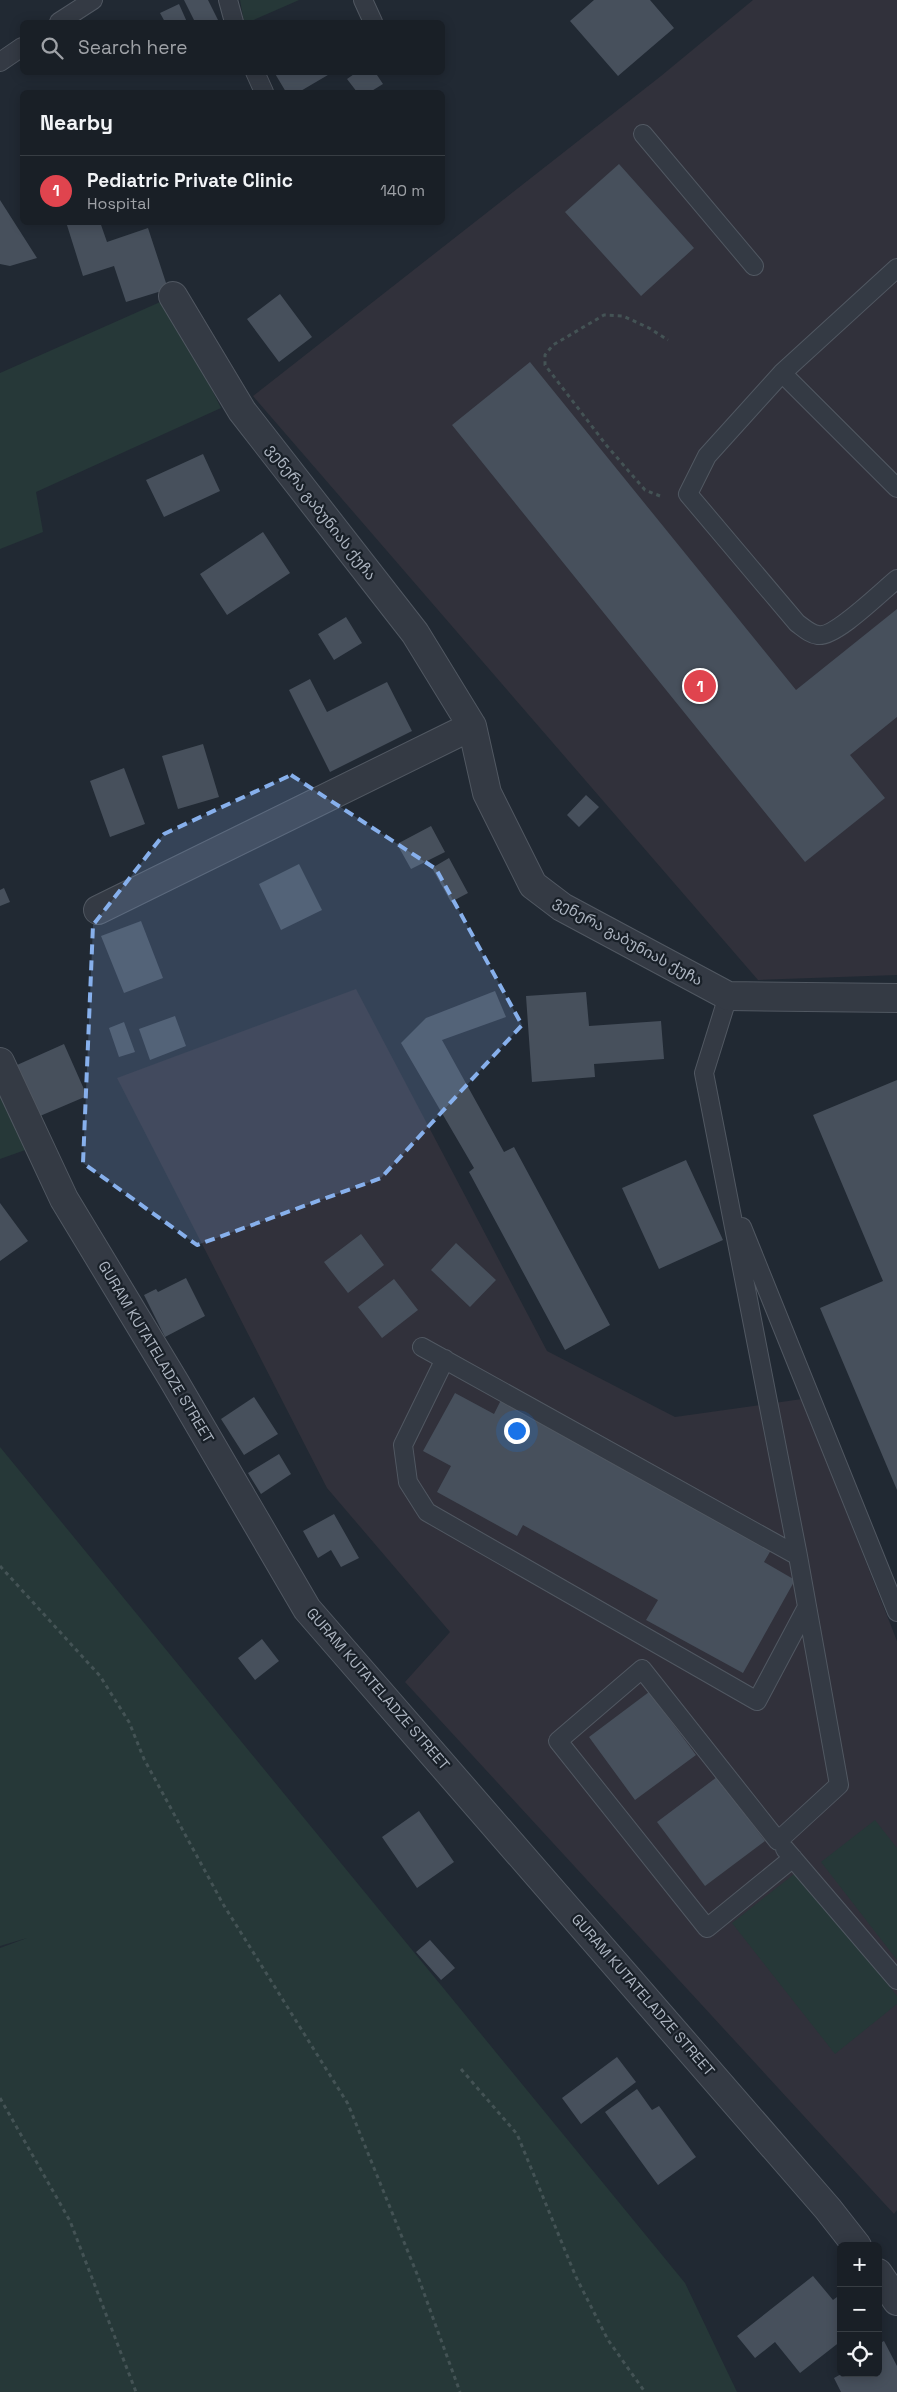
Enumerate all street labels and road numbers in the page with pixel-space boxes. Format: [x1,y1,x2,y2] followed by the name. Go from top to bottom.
[262,440,381,584] street label: ვენერა გაბუნიას ქუჩა
[550,892,706,990] street label: ვენერა გაბუნიას ქუჩა
[94,1257,219,1446] street label: GURAM KUTATELADZE STREET
[303,1604,454,1774] street label: GURAM KUTATELADZE STREET
[568,1910,719,2080] street label: GURAM KUTATELADZE STREET

